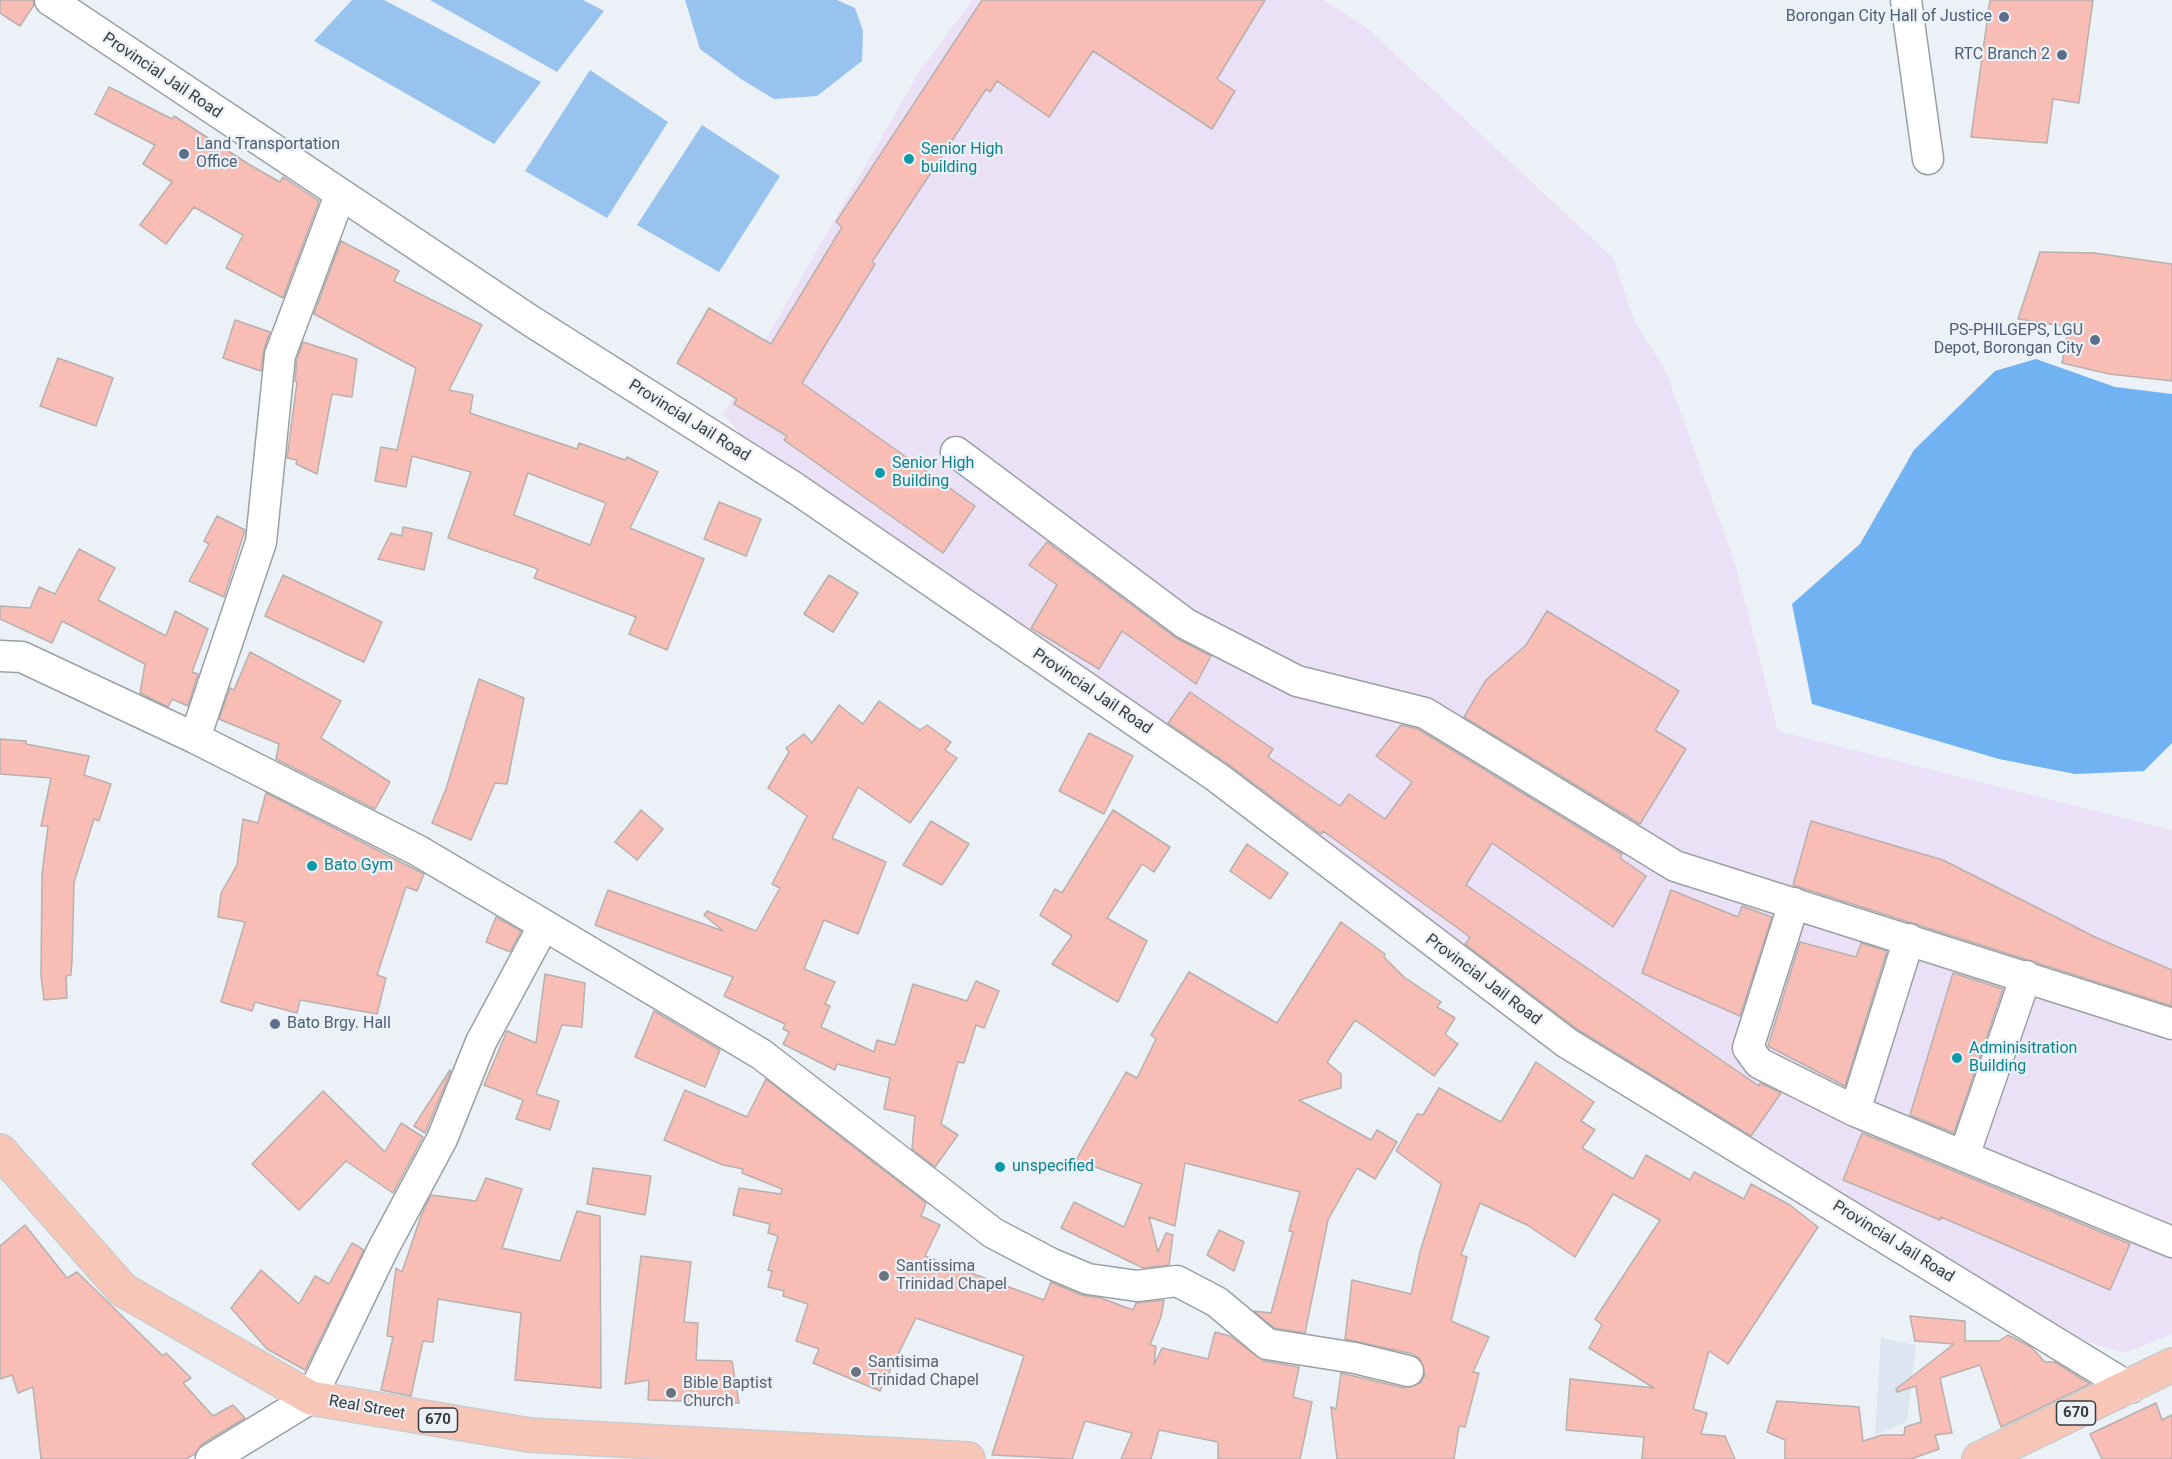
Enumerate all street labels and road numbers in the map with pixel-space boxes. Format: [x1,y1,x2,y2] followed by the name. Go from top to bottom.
[99,29,225,123] street label: Provincial Jail Road
[625,376,753,466] street label: Provincial Jail Road
[1029,645,1155,739] street label: Provincial Jail Road
[1421,930,1545,1030] street label: Provincial Jail Road
[1829,1197,1957,1287] street label: Provincial Jail Road
[327,1392,407,1424] street label: Real Street
[2056,1401,2096,1425] road number: 670
[418,1408,458,1432] road number: 670

